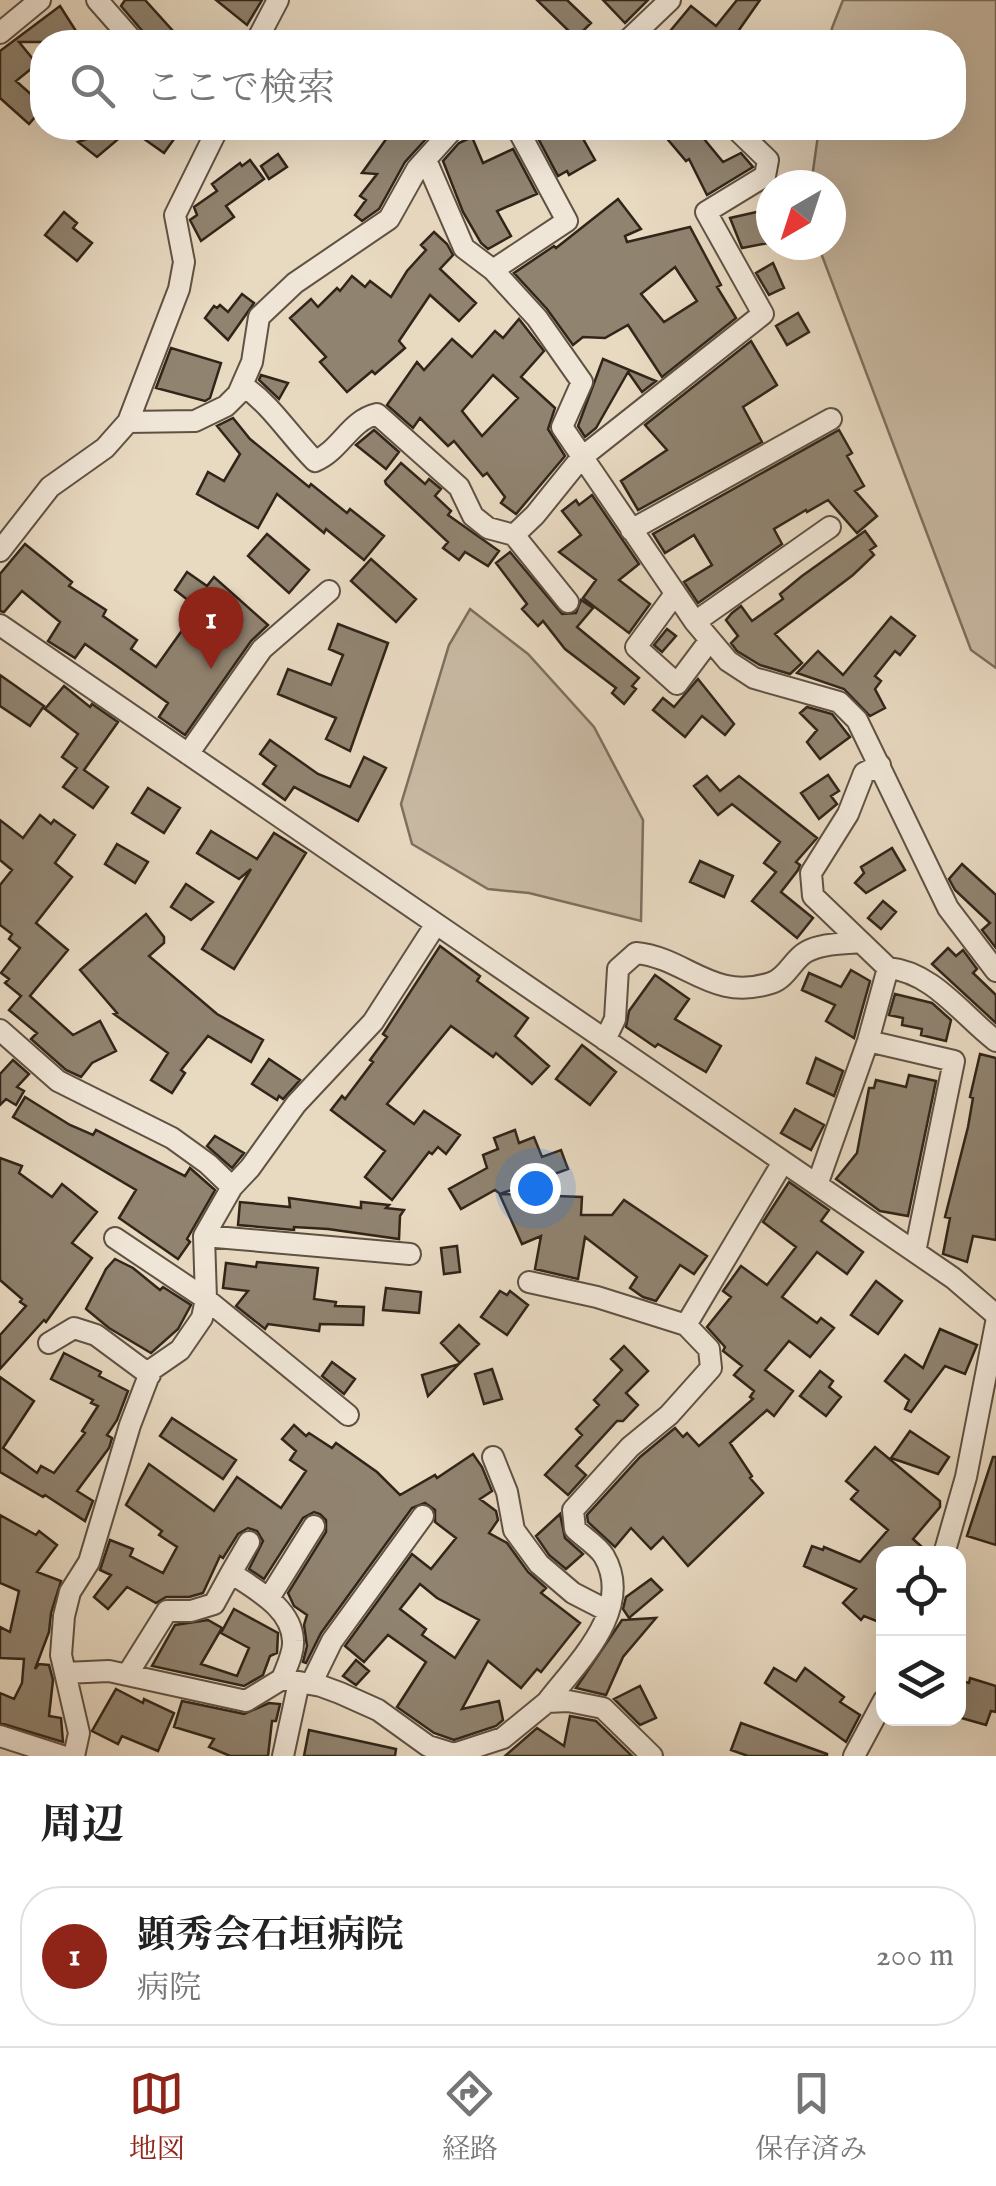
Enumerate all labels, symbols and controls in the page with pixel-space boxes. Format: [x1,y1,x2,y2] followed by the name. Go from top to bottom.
[30,30,966,140] search box
[65,58,120,113] icon: search
[145,66,335,114] text: ここで検索
[756,170,846,260] north arrow
[178,586,244,669] pin: 1
[510,1163,561,1214] your location
[876,1546,966,1726] map controls
[876,1546,966,1636] button: locate
[876,1636,966,1726] button: layers
[40,1800,124,1853] text: 周辺
[137,1913,403,1961] text: 顕秀会石垣病院
[69,1936,80,1977] text: 1
[876,1936,954,1977] text: 200 m
[137,1969,201,2010] text: 病院
[129,2066,185,2168] tab: 地図
[442,2066,498,2168] tab: 経路
[755,2066,867,2168] tab: 保存済み

